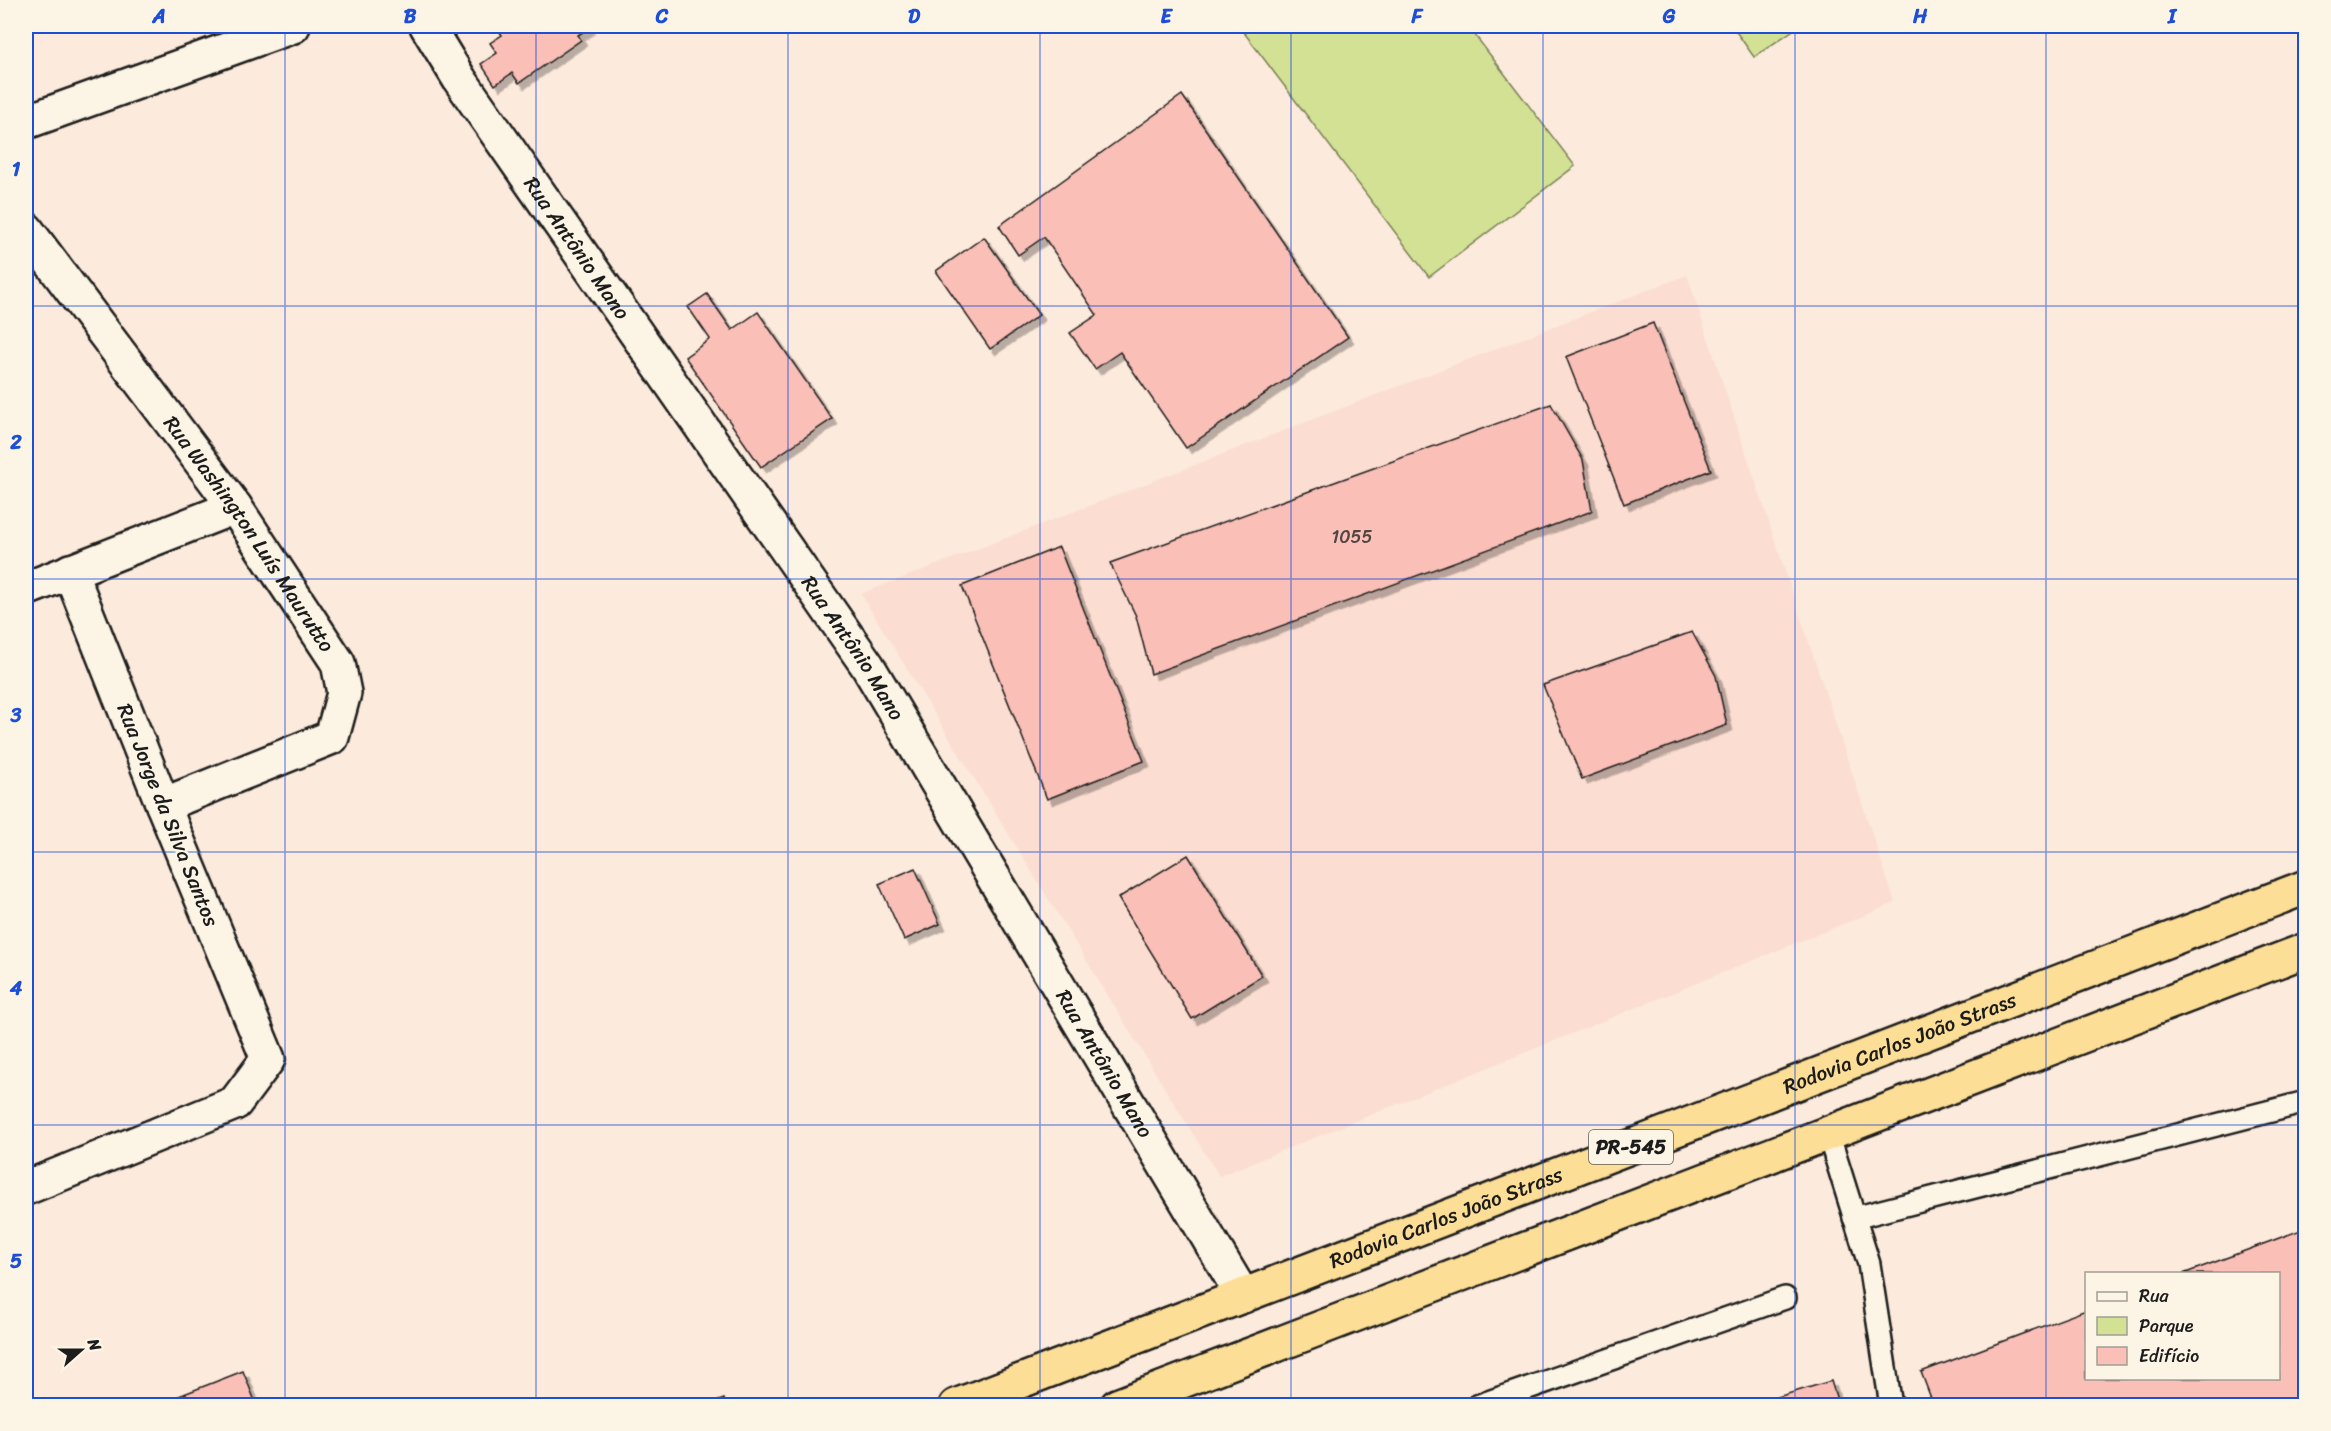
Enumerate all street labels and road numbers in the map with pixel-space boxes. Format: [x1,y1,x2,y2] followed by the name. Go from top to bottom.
[513,168,641,328] street label: Rua Antônio Mano
[153,407,345,661] street label: Rua Washington Luís Maurutto
[791,567,915,728] street label: Rua Antônio Mano
[106,698,230,933] street label: Rua Jorge da Silva Santos
[1777,981,2022,1105] street label: Rodovia Carlos João Strass
[1045,982,1164,1146] street label: Rua Antônio Mano
[1589,1130,1673,1164] road number: PR-545
[1324,1155,1569,1280] street label: Rodovia Carlos João Strass

